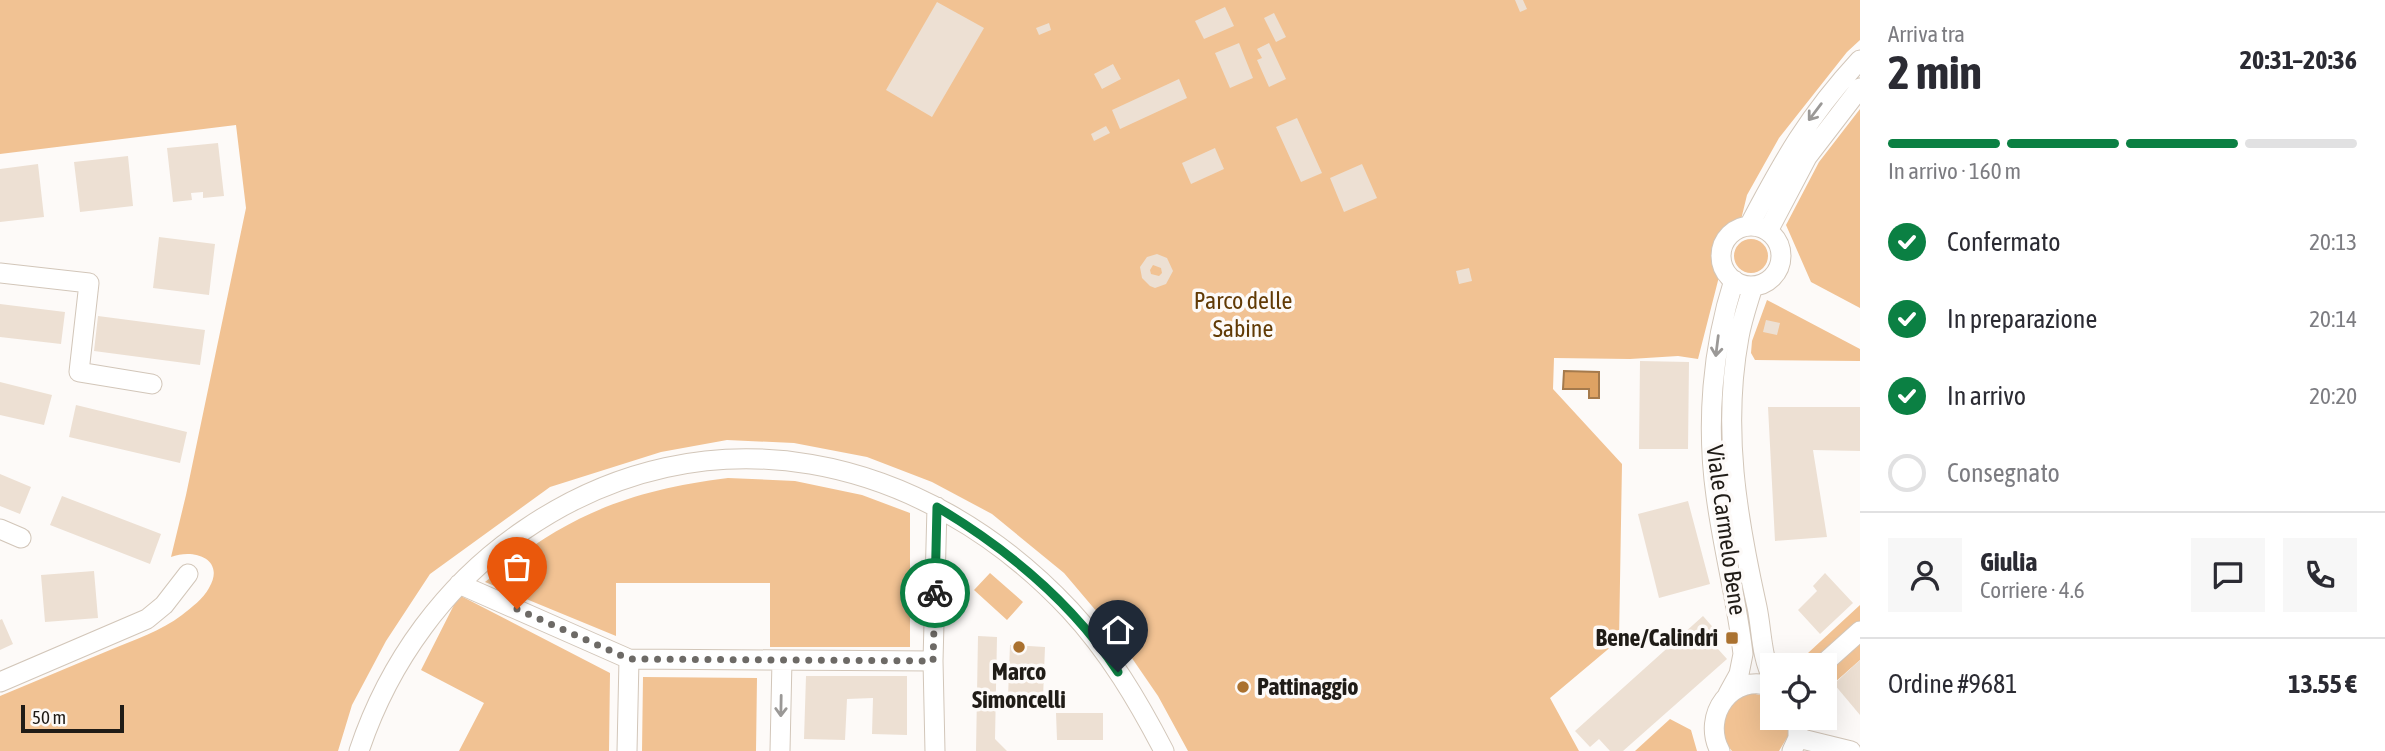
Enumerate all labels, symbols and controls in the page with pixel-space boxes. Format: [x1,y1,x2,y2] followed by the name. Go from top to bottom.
[1888,21,1965,47] text: Arriva tra
[2240,45,2357,75] text: 20:31–20:36
[1888,46,1982,99] text: 2 min
[1808,102,1823,121] one-way arrow
[1888,158,2021,184] text: In arrivo · 160 m
[1888,223,1926,261] icon: check
[1947,227,2060,257] text: Confermato
[2309,229,2357,255] text: 20:13
[1194,287,1292,342] park label: Parco delle Sabine
[1888,300,1926,338] icon: check
[1947,304,2097,334] text: In preparazione
[2309,306,2357,332] text: 20:14
[1711,335,1724,357] one-way arrow
[1888,377,1926,415] icon: check
[1947,381,2026,411] text: In arrivo
[2309,383,2357,409] text: 20:20
[1701,443,1752,617] street label: Viale Carmelo Bene
[1947,458,2060,488] text: Consegnato
[487,537,547,609] pin
[1888,538,1962,612] button: person
[2191,538,2265,612] button: chat
[2283,538,2357,612] button: phone
[1980,547,2037,577] text: Giulia
[498,548,536,586] icon: bag
[900,558,970,628] courier
[916,574,954,612] icon: bike
[1980,577,2085,603] text: Corriere · 4.6
[1088,600,1148,672] pin
[1099,611,1137,649] icon: home
[1596,624,1718,651] place label: Bene/Calindri
[1724,630,1740,646] marker: Bene/Calindri
[1011,639,1027,655] marker: Marco Simoncelli
[1760,653,1837,730] map controls
[1760,653,1837,730] button: locate
[972,658,1066,713] place label: Marco Simoncelli
[1888,669,2017,699] text: Ordine #9681
[2288,669,2357,699] text: 13.55 €
[1257,673,1359,700] place label: Pattinaggio
[1235,679,1251,695] marker: Pattinaggio
[774,694,788,717] one-way arrow
[21,702,124,734] scale bar
[32,706,66,728] text: 50 m

